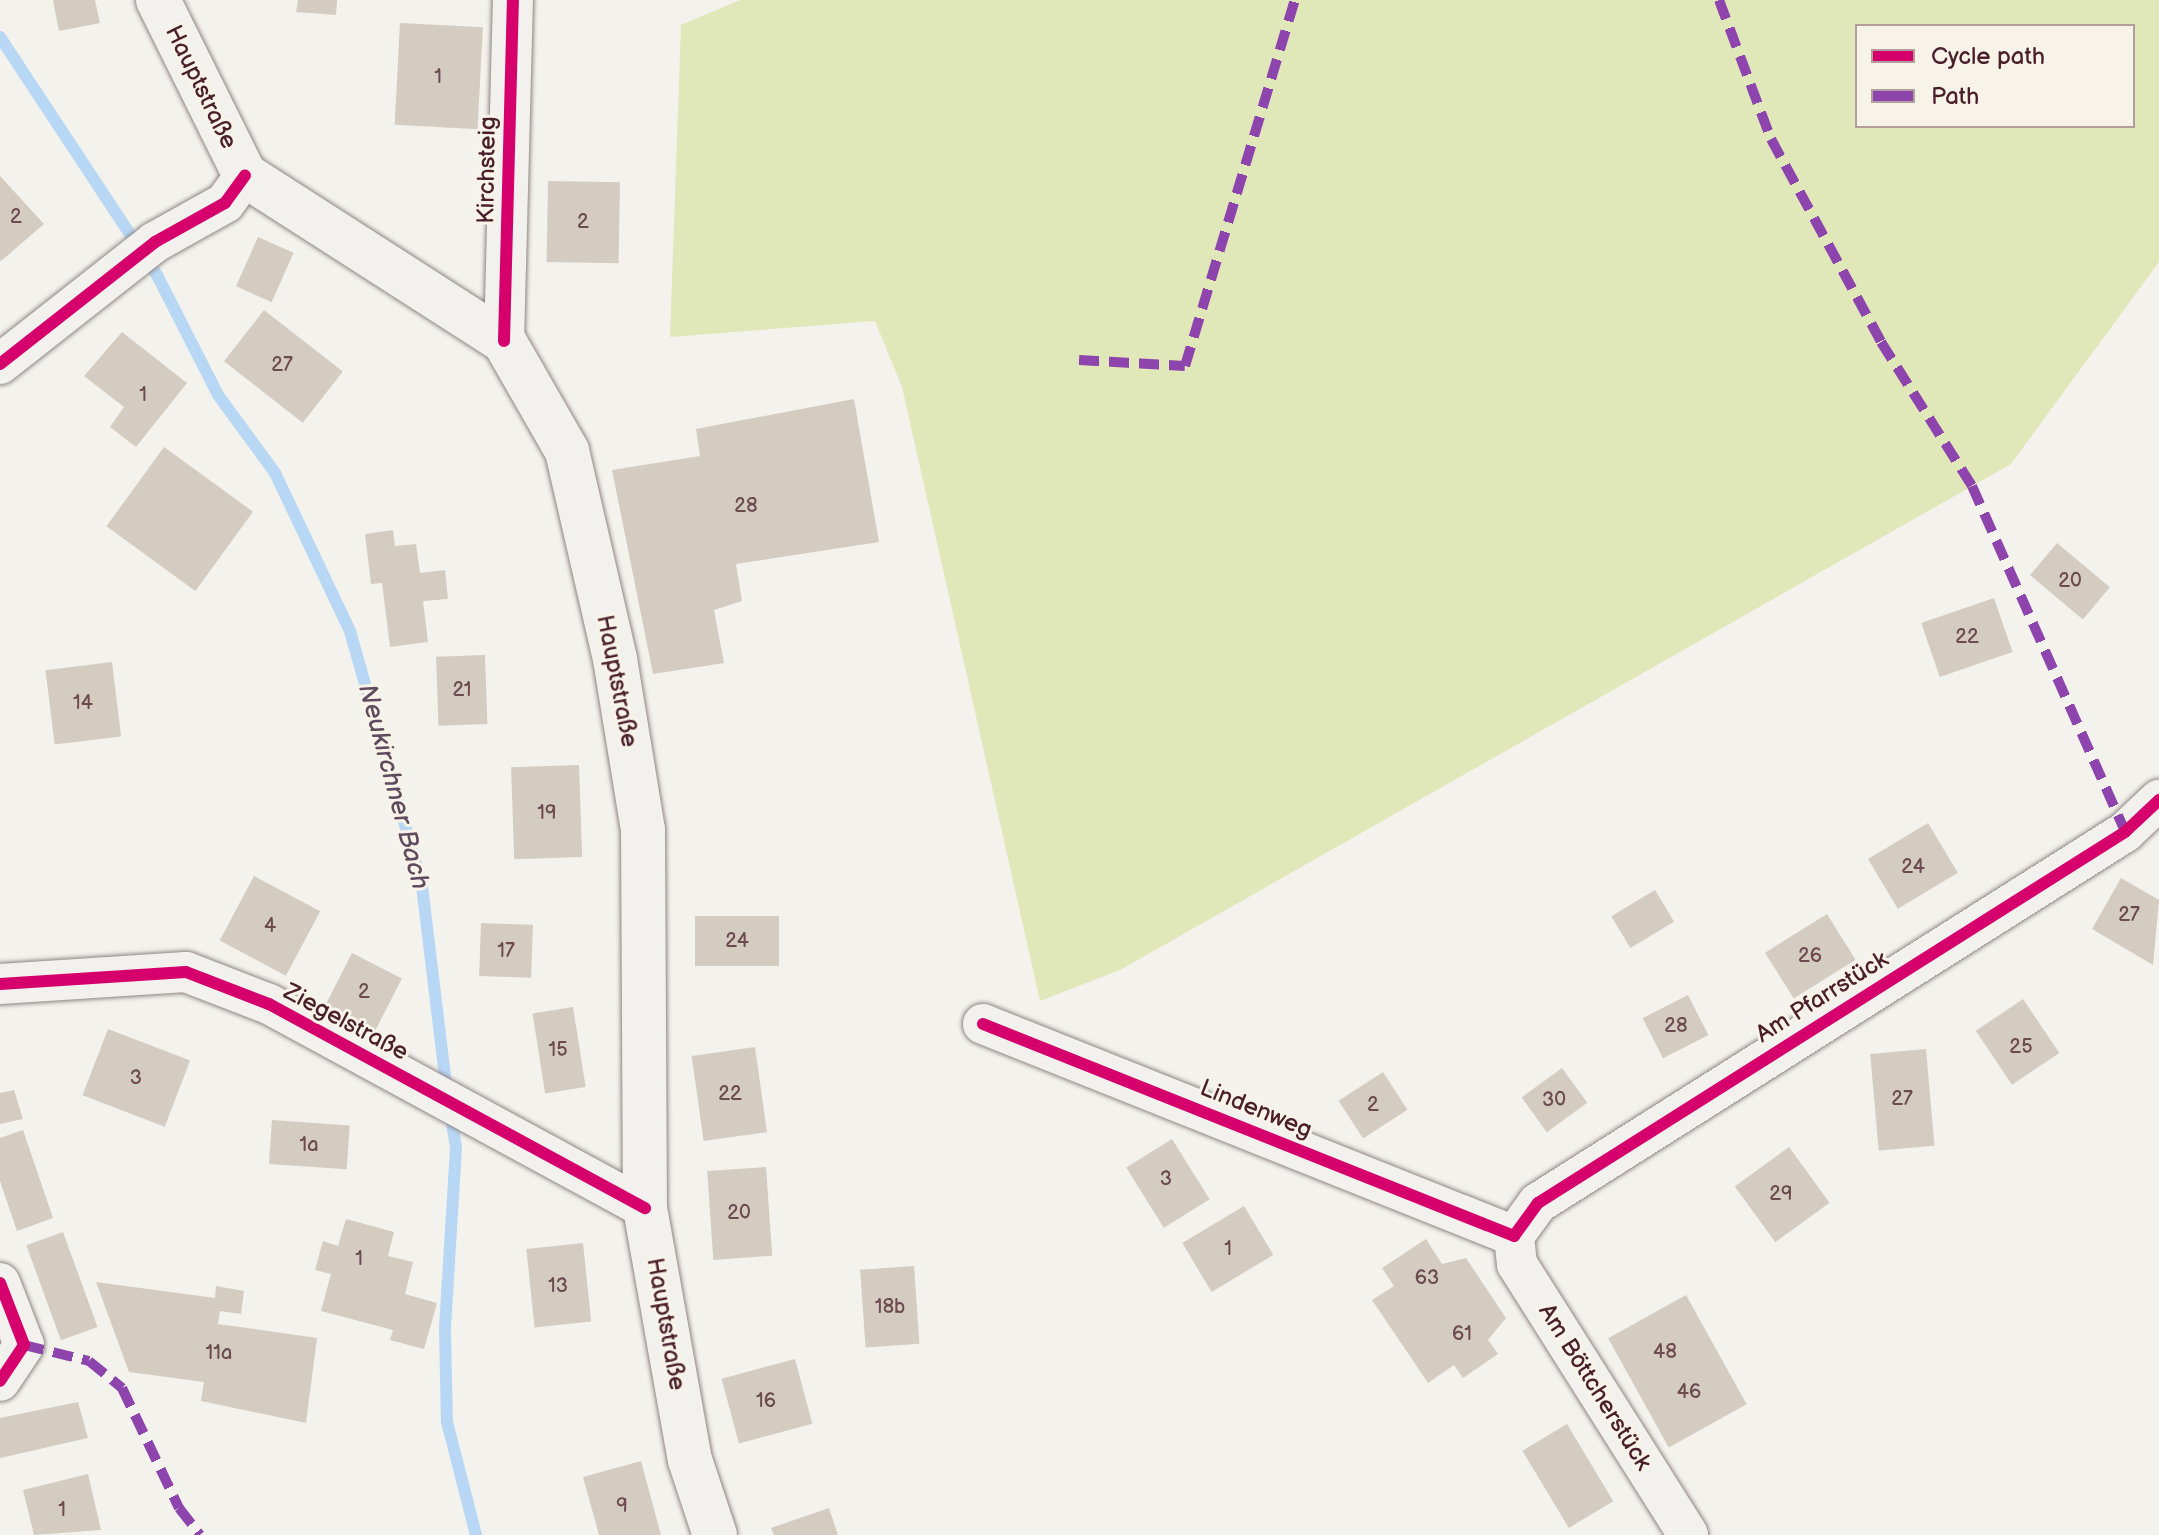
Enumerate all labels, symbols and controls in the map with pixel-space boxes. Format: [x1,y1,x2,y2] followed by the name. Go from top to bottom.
[159,21,243,153] street label: Hauptstraße
[1855,24,2135,128] legend
[1931,42,2045,71] text: Cycle path
[434,65,442,89] house number: 1
[1931,82,1979,111] text: Path
[472,116,502,224] street label: Kirchsteig
[10,205,22,229] house number: 2
[577,210,589,234] house number: 2
[271,353,293,377] house number: 27
[139,383,147,407] house number: 1
[734,494,758,518] house number: 28
[2058,569,2082,593] house number: 20
[590,613,644,749] street label: Hauptstraße
[1955,625,1979,649] house number: 22
[452,678,472,702] house number: 21
[351,681,435,893] water label: Neukirchner Bach
[73,691,93,715] house number: 14
[537,801,557,825] house number: 19
[1901,855,1925,879] house number: 24
[2118,903,2140,927] house number: 27
[264,914,276,938] house number: 4
[725,929,749,953] house number: 24
[497,939,515,963] house number: 17
[1798,944,1822,968] house number: 26
[1750,945,1894,1049] street label: Am Pfarrstück
[279,977,413,1067] street label: Ziegelstraße
[358,980,370,1004] house number: 2
[1664,1014,1688,1038] house number: 28
[2009,1035,2033,1059] house number: 25
[548,1038,568,1062] house number: 15
[130,1066,142,1090] house number: 3
[1196,1073,1316,1145] street label: Lindenweg
[718,1082,742,1106] house number: 22
[1891,1087,1913,1111] house number: 27
[1542,1088,1566,1112] house number: 30
[1367,1093,1379,1117] house number: 2
[299,1133,319,1157] house number: 1a
[1160,1167,1172,1191] house number: 3
[1769,1182,1793,1206] house number: 29
[727,1201,751,1225] house number: 20
[1224,1237,1232,1261] house number: 1
[355,1247,363,1271] house number: 1
[640,1256,692,1392] street label: Hauptstraße
[1415,1266,1439,1290] house number: 63
[548,1274,568,1298] house number: 13
[875,1295,905,1319] house number: 18b
[1532,1298,1658,1476] street label: Am Böttcherstück
[1452,1322,1472,1346] house number: 61
[1653,1340,1677,1364] house number: 48
[206,1341,232,1365] house number: 11a
[1677,1380,1701,1404] house number: 46
[756,1389,776,1413] house number: 16
[616,1494,628,1518] house number: 9
[58,1498,66,1522] house number: 1

